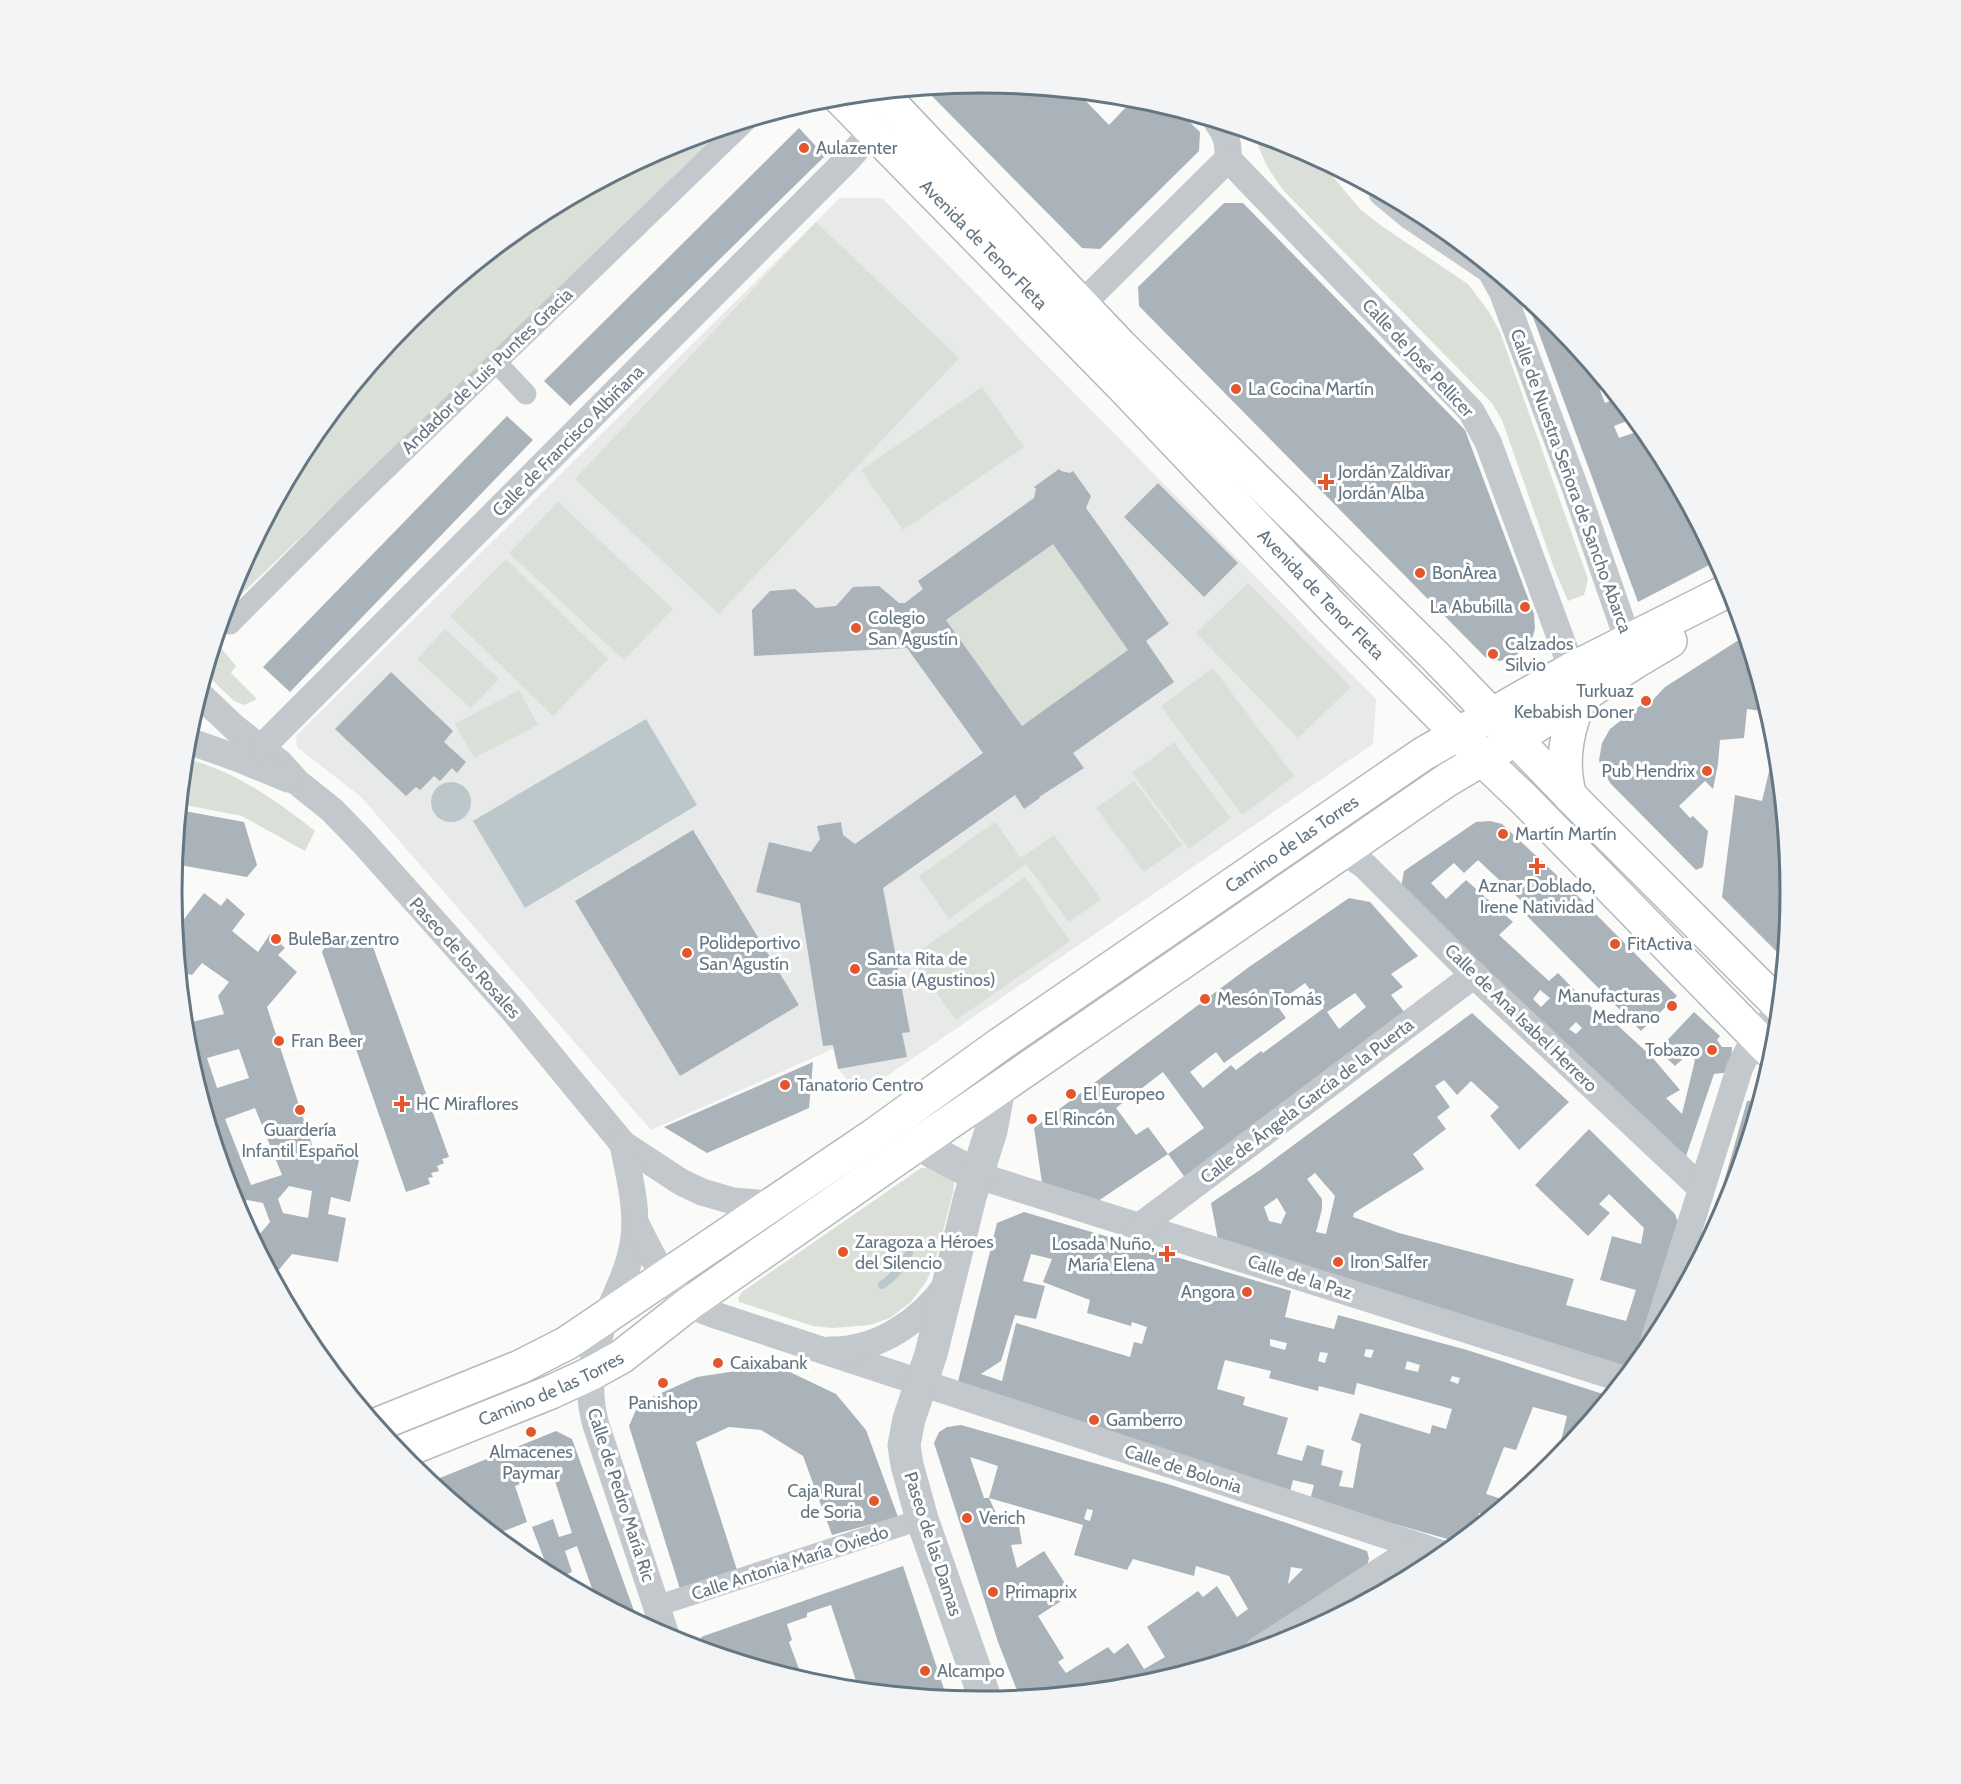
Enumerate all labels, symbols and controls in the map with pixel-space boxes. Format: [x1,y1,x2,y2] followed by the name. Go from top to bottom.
[816,137,898,159] place label: Aulazenter
[797,141,811,155] marker: Aulazenter
[915,175,1052,314] street label: Avenida de Tenor Fleta
[397,283,577,459] street label: Andador de Luis Puntes Gracia
[1357,294,1479,422] street label: Calle de José Pellicer
[1506,326,1636,636] street label: Calle de Nuestra Señora de Sancho Abarca
[488,360,649,521] street label: Calle de Francisco Albiñana
[1248,378,1374,400] place label: La Cocina Martín
[1229,382,1243,396] marker: La Cocina Martín
[1337,461,1450,504] place label: Jordán Zaldívar Jordán Alba
[1319,475,1333,489] marker: Jordán Zaldívar Jordán Alba
[1253,525,1389,664] street label: Avenida de Tenor Fleta
[1432,562,1497,584] place label: BonÀrea
[1413,566,1427,580] marker: BonÀrea
[1430,596,1513,618] place label: La Abubilla
[1518,600,1532,614] marker: La Abubilla
[868,607,958,650] place label: Colegio San Agustín
[849,621,863,635] marker: Colegio San Agustín
[1505,633,1573,676] place label: Calzados Silvio
[1486,647,1500,661] marker: Calzados Silvio
[1514,680,1635,723] place label: Turkuaz Kebabish Doner
[1639,694,1653,708] marker: Turkuaz Kebabish Doner
[1602,760,1695,782] place label: Pub Hendrix
[1700,764,1714,778] marker: Pub Hendrix
[1221,791,1363,898] street label: Camino de las Torres
[1515,823,1617,845] place label: Martín Martín
[1496,827,1510,841] marker: Martín Martín
[1530,859,1544,873] marker: Aznar Doblado, Irene Natividad
[1478,875,1596,918] place label: Aznar Doblado, Irene Natividad
[405,893,525,1023] street label: Paseo de los Rosales
[288,928,399,950] place label: BuleBar zentro
[269,932,283,946] marker: BuleBar zentro
[699,932,800,975] place label: Polideportivo San Agustín
[1627,933,1693,955] place label: FitActiva
[1608,937,1622,951] marker: FitActiva
[1440,939,1602,1097] street label: Calle de Ana Isabel Herrero
[680,946,694,960] marker: Polideportivo San Agustín
[867,948,996,991] place label: Santa Rita de Casia (Agustinos)
[848,962,862,976] marker: Santa Rita de Casia (Agustinos)
[1558,985,1660,1028] place label: Manufacturas Medrano
[1217,988,1322,1010] place label: Mesón Tomás
[1198,992,1212,1006] marker: Mesón Tomás
[1665,999,1679,1013] marker: Manufacturas Medrano
[1196,1013,1418,1188] street label: Calle de Ángela García de la Puerta
[291,1030,363,1052] place label: Fran Beer
[272,1034,286,1048] marker: Fran Beer
[1645,1039,1700,1061] place label: Tobazo
[1705,1043,1719,1057] marker: Tobazo
[797,1074,923,1096] place label: Tanatorio Centro
[778,1078,792,1092] marker: Tanatorio Centro
[1083,1083,1165,1105] place label: El Europeo
[1064,1087,1078,1101] marker: El Europeo
[416,1093,518,1115] place label: HC Miraflores
[393,1095,411,1113] marker: HC Miraflores
[293,1103,307,1117] marker: Guardería Infantil Español
[1044,1108,1115,1130] place label: El Rincón
[1025,1112,1039,1126] marker: El Rincón
[241,1119,359,1162] place label: Guardería Infantil Español
[855,1231,994,1274] place label: Zaragoza a Héroes del Silencio
[1052,1233,1155,1276] place label: Losada Nuño, María Elena
[836,1245,850,1259] marker: Zaragoza a Héroes del Silencio
[1160,1247,1174,1261] marker: Losada Nuño, María Elena
[1245,1250,1356,1304] street label: Calle de la Paz
[1350,1251,1428,1273] place label: Iron Salfer
[1331,1255,1345,1269] marker: Iron Salfer
[1181,1281,1235,1303] place label: Angora
[1240,1285,1254,1299] marker: Angora
[475,1347,628,1431] street label: Camino de las Torres
[730,1352,808,1374] place label: Caixabank
[711,1356,725,1370] marker: Caixabank
[656,1376,670,1390] marker: Panishop
[628,1392,698,1414] place label: Panishop
[583,1405,659,1585] street label: Calle de Pedro María Ric
[1106,1409,1183,1431] place label: Gamberro
[1087,1413,1101,1427] marker: Gamberro
[524,1425,538,1439] marker: Almacenes Paymar
[1122,1440,1245,1498] street label: Calle de Bolonia
[489,1441,573,1484] place label: Almacenes Paymar
[899,1469,967,1619] street label: Paseo de las Damas
[787,1480,863,1523] place label: Caja Rural de Soria
[867,1494,881,1508] marker: Caja Rural de Soria
[979,1507,1026,1529] place label: Verich
[960,1511,974,1525] marker: Verich
[689,1521,891,1605] street label: Calle Antonia María Oviedo
[1005,1581,1078,1603] place label: Primaprix
[986,1585,1000,1599] marker: Primaprix
[937,1660,1005,1682] place label: Alcampo
[918,1664,932,1678] marker: Alcampo

